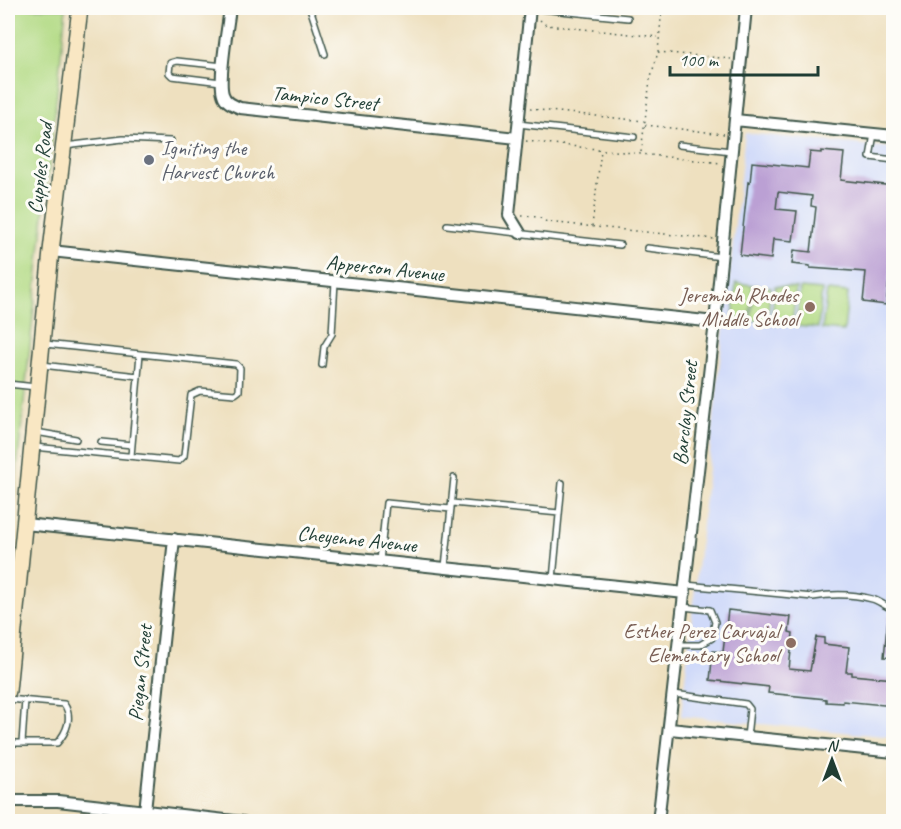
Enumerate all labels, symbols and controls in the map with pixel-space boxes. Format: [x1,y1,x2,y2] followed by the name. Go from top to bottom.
[670,39,818,77] scale bar
[679,49,720,71] text: 100 m
[271,79,382,117] street label: Tampico Street
[21,117,59,215] street label: Cupples Road
[161,135,276,185] place label: Igniting the Harvest Church
[142,153,156,167] marker: Igniting the Harvest Church
[325,249,446,287] street label: Apperson Avenue
[678,282,801,332] place label: Jeremiah Rhodes Middle School
[803,300,817,314] marker: Jeremiah Rhodes Middle School
[667,358,704,466] street label: Barclay Street
[296,520,419,558] street label: Cheyenne Avenue
[623,618,782,668] place label: Esther Perez Carvajal Elementary School
[122,622,158,722] street label: Piegan Street
[784,636,798,650] marker: Esther Perez Carvajal Elementary School
[802,730,862,790] north arrow
[827,736,840,756] text: N

